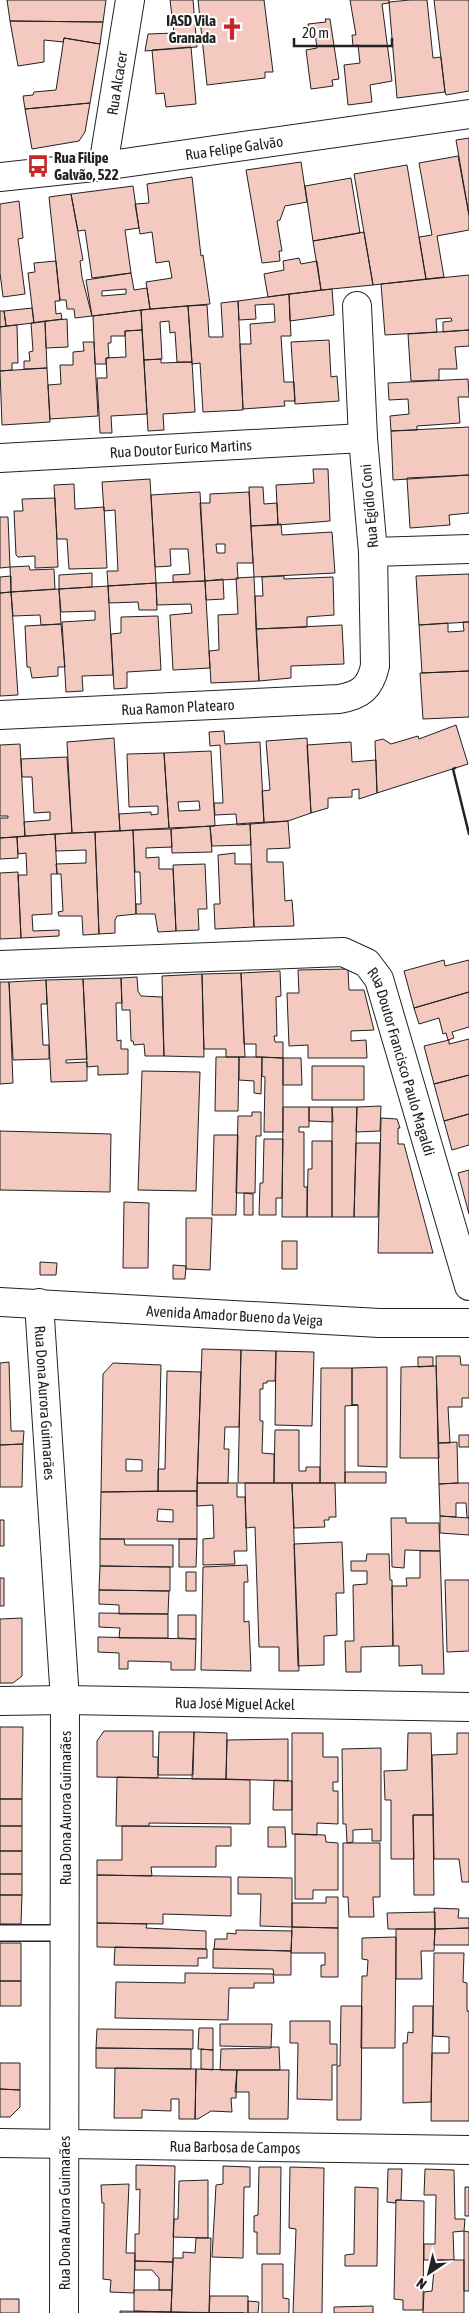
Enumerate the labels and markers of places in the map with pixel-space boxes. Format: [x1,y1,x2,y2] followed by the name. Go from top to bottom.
[166,12,216,46] place label: IASD Vila Granada
[219,16,245,42] church icon: IASD Vila Granada
[54,149,119,183] place label: Rua Filipe Galvão, 522
[25,153,51,179] bus stop icon: Rua Filipe Galvão, 522

